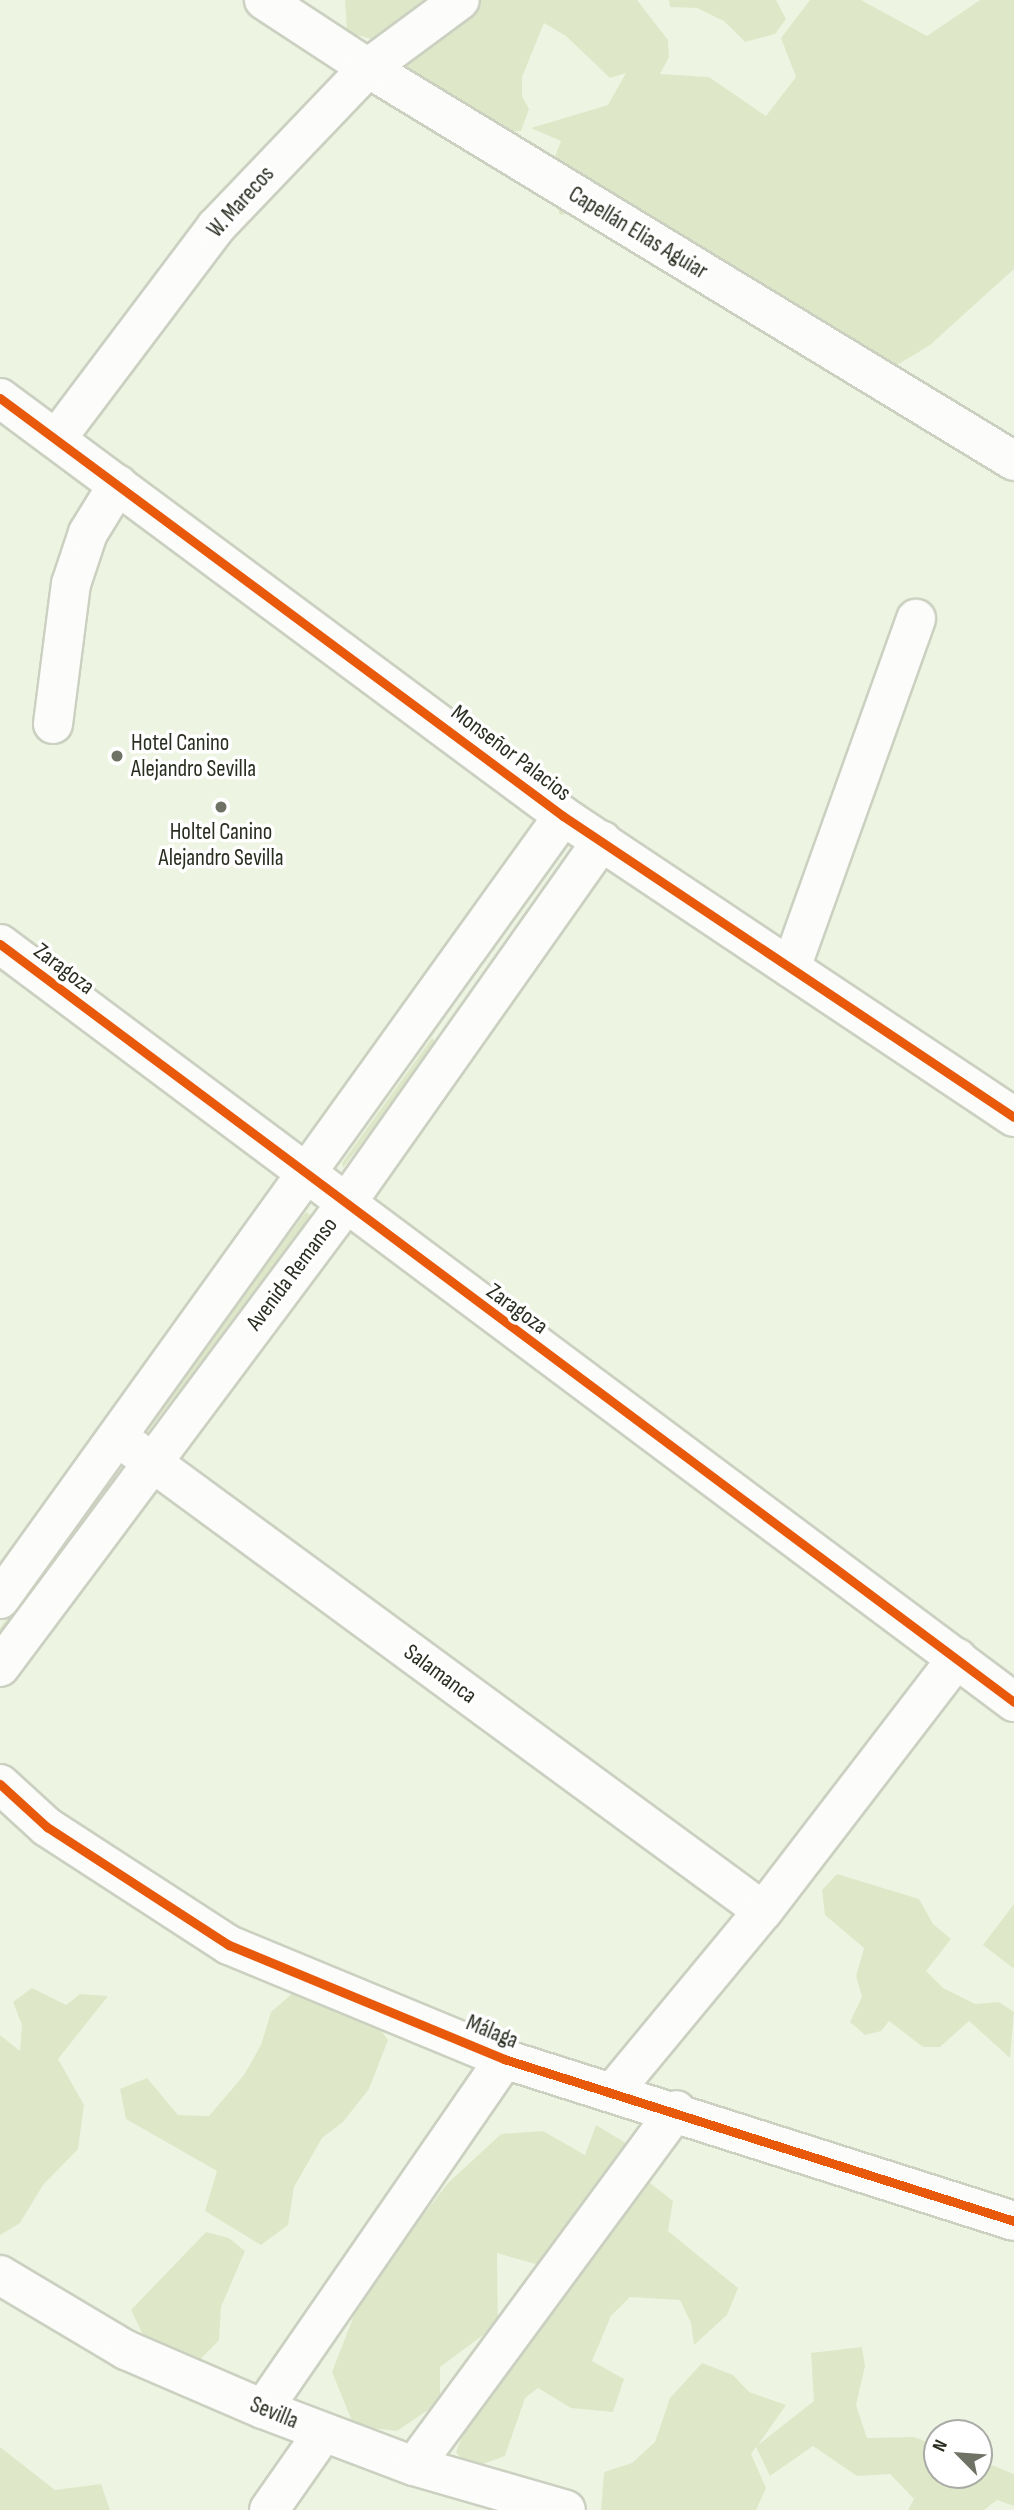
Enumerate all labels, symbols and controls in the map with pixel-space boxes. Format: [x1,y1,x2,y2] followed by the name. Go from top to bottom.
[202,161,280,243] street label: W. Marecos
[563,181,713,285] street label: Capellán Elias Aguiar
[446,699,576,807] street label: Monseñor Palacios
[131,729,256,783] place label: Hotel Canino Alejandro Sevilla
[109,748,125,764] marker: Hotel Canino Alejandro Sevilla
[213,799,229,815] marker: Holtel Canino Alejandro Sevilla
[158,818,284,872] place label: Holtel Canino Alejandro Sevilla
[28,937,100,1001] street label: Zaragoza
[240,1212,344,1336] street label: Avenida Remanso
[481,1278,553,1340] street label: Zaragoza
[398,1638,482,1710] street label: Salamanca
[462,2009,522,2055] street label: Málaga
[246,2391,302,2435] street label: Sevilla
[923,2419,993,2489] north arrow
[928,2436,953,2455] text: N

